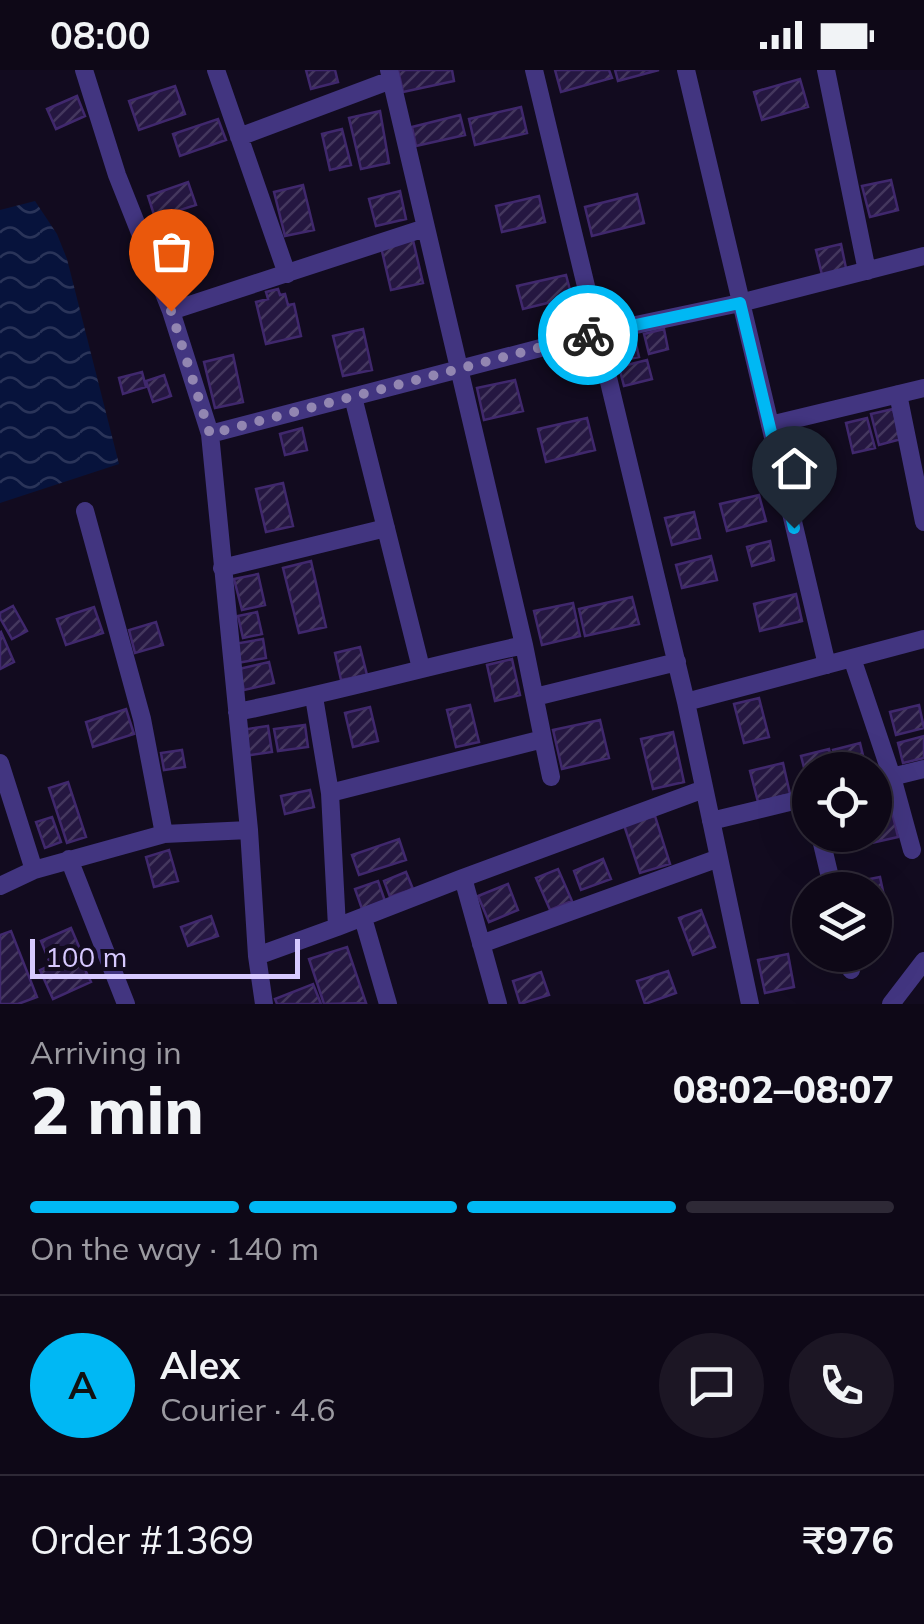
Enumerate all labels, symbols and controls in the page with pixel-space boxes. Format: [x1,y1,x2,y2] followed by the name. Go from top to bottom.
[50,11,151,59] text: 08:00
[129,209,214,312] pin
[144,224,199,279] icon: bag
[538,285,638,385] courier
[561,308,616,363] icon: bike
[752,426,837,529] pin
[767,441,822,496] icon: home
[792,752,892,972] map controls
[792,752,892,852] button: locate
[792,872,892,972] button: layers
[30,934,300,978] scale bar
[45,939,127,974] text: 100 m
[30,1032,182,1072] text: Arriving in
[673,1065,894,1113] text: 08:02–08:07
[30,1069,204,1150] text: 2 min
[30,1228,319,1268] text: On the way · 140 m
[659,1333,764,1438] button: chat
[789,1333,894,1438] button: phone
[160,1341,240,1389] text: Alex
[68,1361,97,1409] text: A
[160,1389,336,1429] text: Courier · 4.6
[30,1516,254,1564] text: Order #1369
[803,1516,894,1564] text: ₹976

